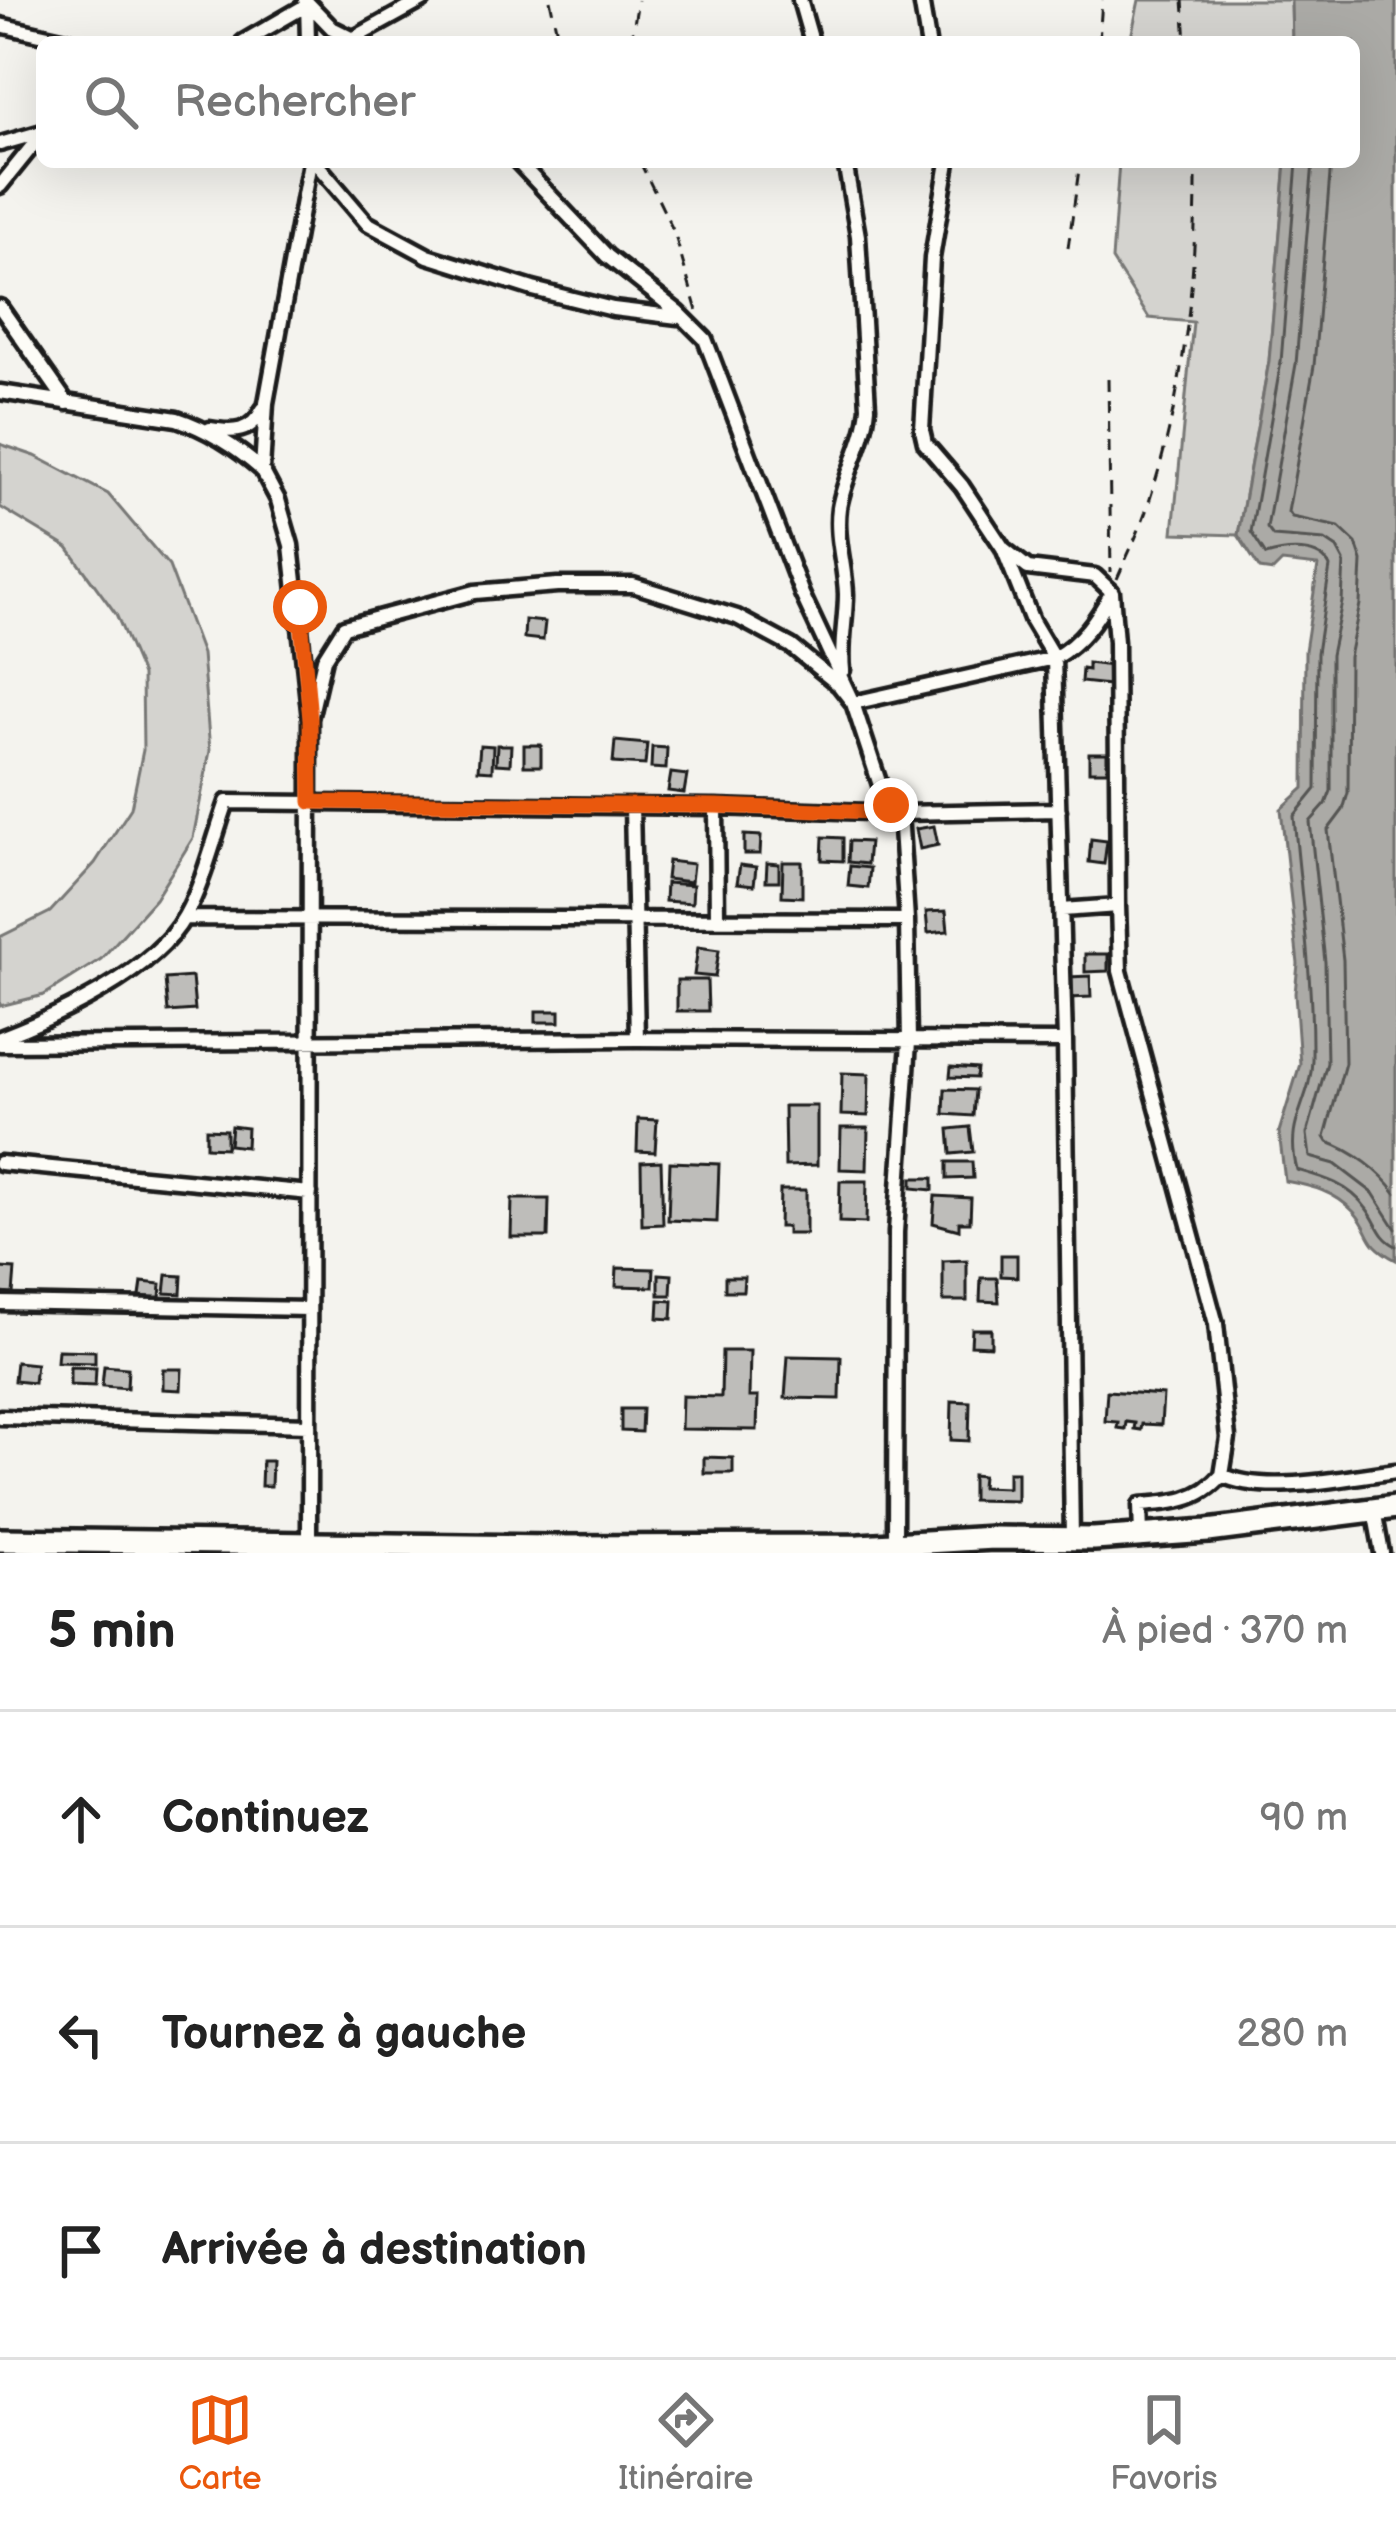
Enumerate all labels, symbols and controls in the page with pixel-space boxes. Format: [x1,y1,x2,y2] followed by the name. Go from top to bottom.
[36,36,1360,168] search box
[78,69,144,135] icon: search
[174,75,415,130] text: Rechercher
[273,580,327,634] route start
[864,778,918,832] route end
[48,1601,176,1662] text: 5 min
[1102,1608,1348,1655] text: À pied · 370 m
[48,1786,114,1852] icon: ahead
[162,1791,369,1846] text: Continuez
[1260,1795,1348,1842] text: 90 m
[48,2002,114,2068] icon: left
[162,2007,526,2062] text: Tournez à gauche
[1237,2011,1348,2058] text: 280 m
[48,2218,114,2284] icon: arrive
[162,2223,587,2278] text: Arrivée à destination
[178,2387,262,2499] tab: Carte
[618,2387,753,2499] tab: Itinéraire
[1110,2387,1218,2499] tab: Favoris

